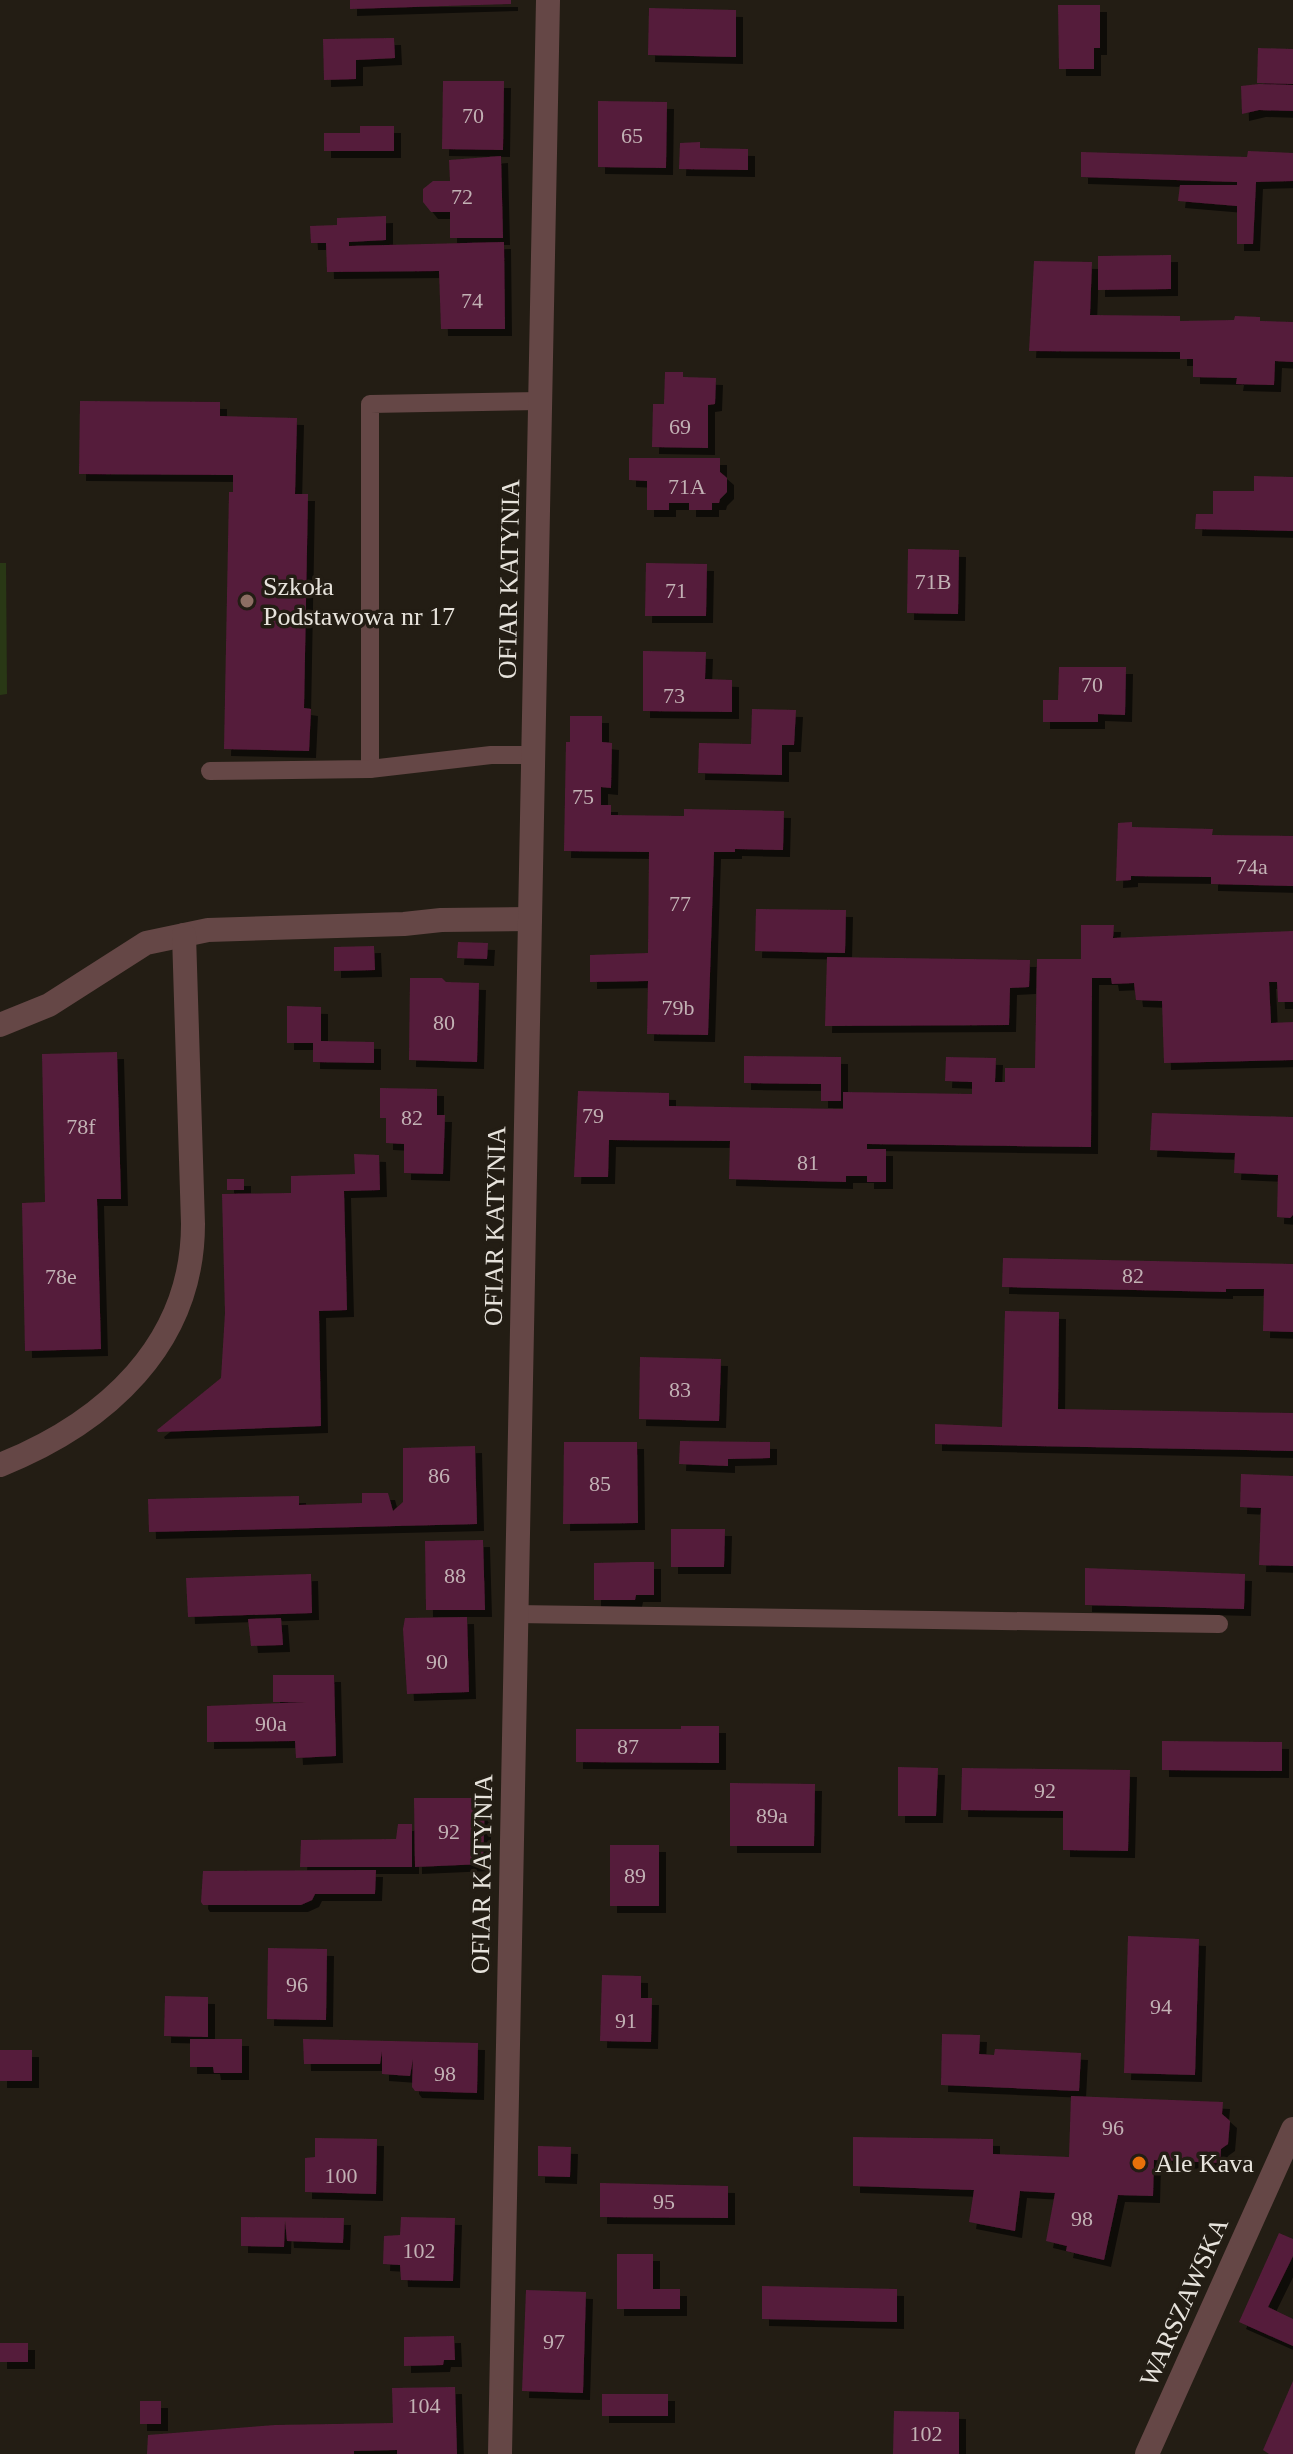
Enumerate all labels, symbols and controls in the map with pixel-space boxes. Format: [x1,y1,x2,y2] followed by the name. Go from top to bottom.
[462,103,484,128] house number: 70
[621,123,643,148] house number: 65
[451,184,473,209] house number: 72
[461,288,483,313] house number: 74
[669,414,691,439] house number: 69
[668,474,706,499] house number: 71A
[493,479,525,679] street label: OFIAR KATYNIA
[915,569,951,594] house number: 71B
[263,572,455,631] place label: Szkoła Podstawowa nr 17
[665,578,687,603] house number: 71
[238,592,256,610] marker: Szkoła Podstawowa nr 17
[1081,672,1103,697] house number: 70
[663,683,685,708] house number: 73
[572,784,594,809] house number: 75
[1236,854,1268,879] house number: 74a
[669,891,691,916] house number: 77
[662,995,695,1020] house number: 79b
[433,1010,455,1035] house number: 80
[582,1103,604,1128] house number: 79
[401,1105,423,1130] house number: 82
[66,1114,96,1139] house number: 78f
[479,1126,511,1326] street label: OFIAR KATYNIA
[797,1150,819,1175] house number: 81
[1122,1263,1144,1288] house number: 82
[45,1264,77,1289] house number: 78e
[669,1377,691,1402] house number: 83
[428,1463,450,1488] house number: 86
[589,1471,611,1496] house number: 85
[444,1563,466,1588] house number: 88
[426,1649,448,1674] house number: 90
[255,1711,287,1736] house number: 90a
[617,1734,639,1759] house number: 87
[466,1774,498,1974] street label: OFIAR KATYNIA
[1034,1778,1056,1803] house number: 92
[756,1803,788,1828] house number: 89a
[438,1819,460,1844] house number: 92
[624,1863,646,1888] house number: 89
[286,1972,308,1997] house number: 96
[1150,1994,1172,2019] house number: 94
[615,2008,637,2033] house number: 91
[434,2061,456,2086] house number: 98
[1102,2115,1124,2140] house number: 96
[1155,2149,1254,2178] place label: Ale Kava
[1130,2154,1148,2172] marker: Ale Kava
[325,2163,358,2188] house number: 100
[653,2189,675,2214] house number: 95
[1071,2206,1093,2231] house number: 98
[1134,2213,1234,2391] street label: WARSZAWSKA
[403,2238,436,2263] house number: 102
[543,2329,565,2354] house number: 97
[408,2393,441,2418] house number: 104
[910,2421,943,2446] house number: 102

